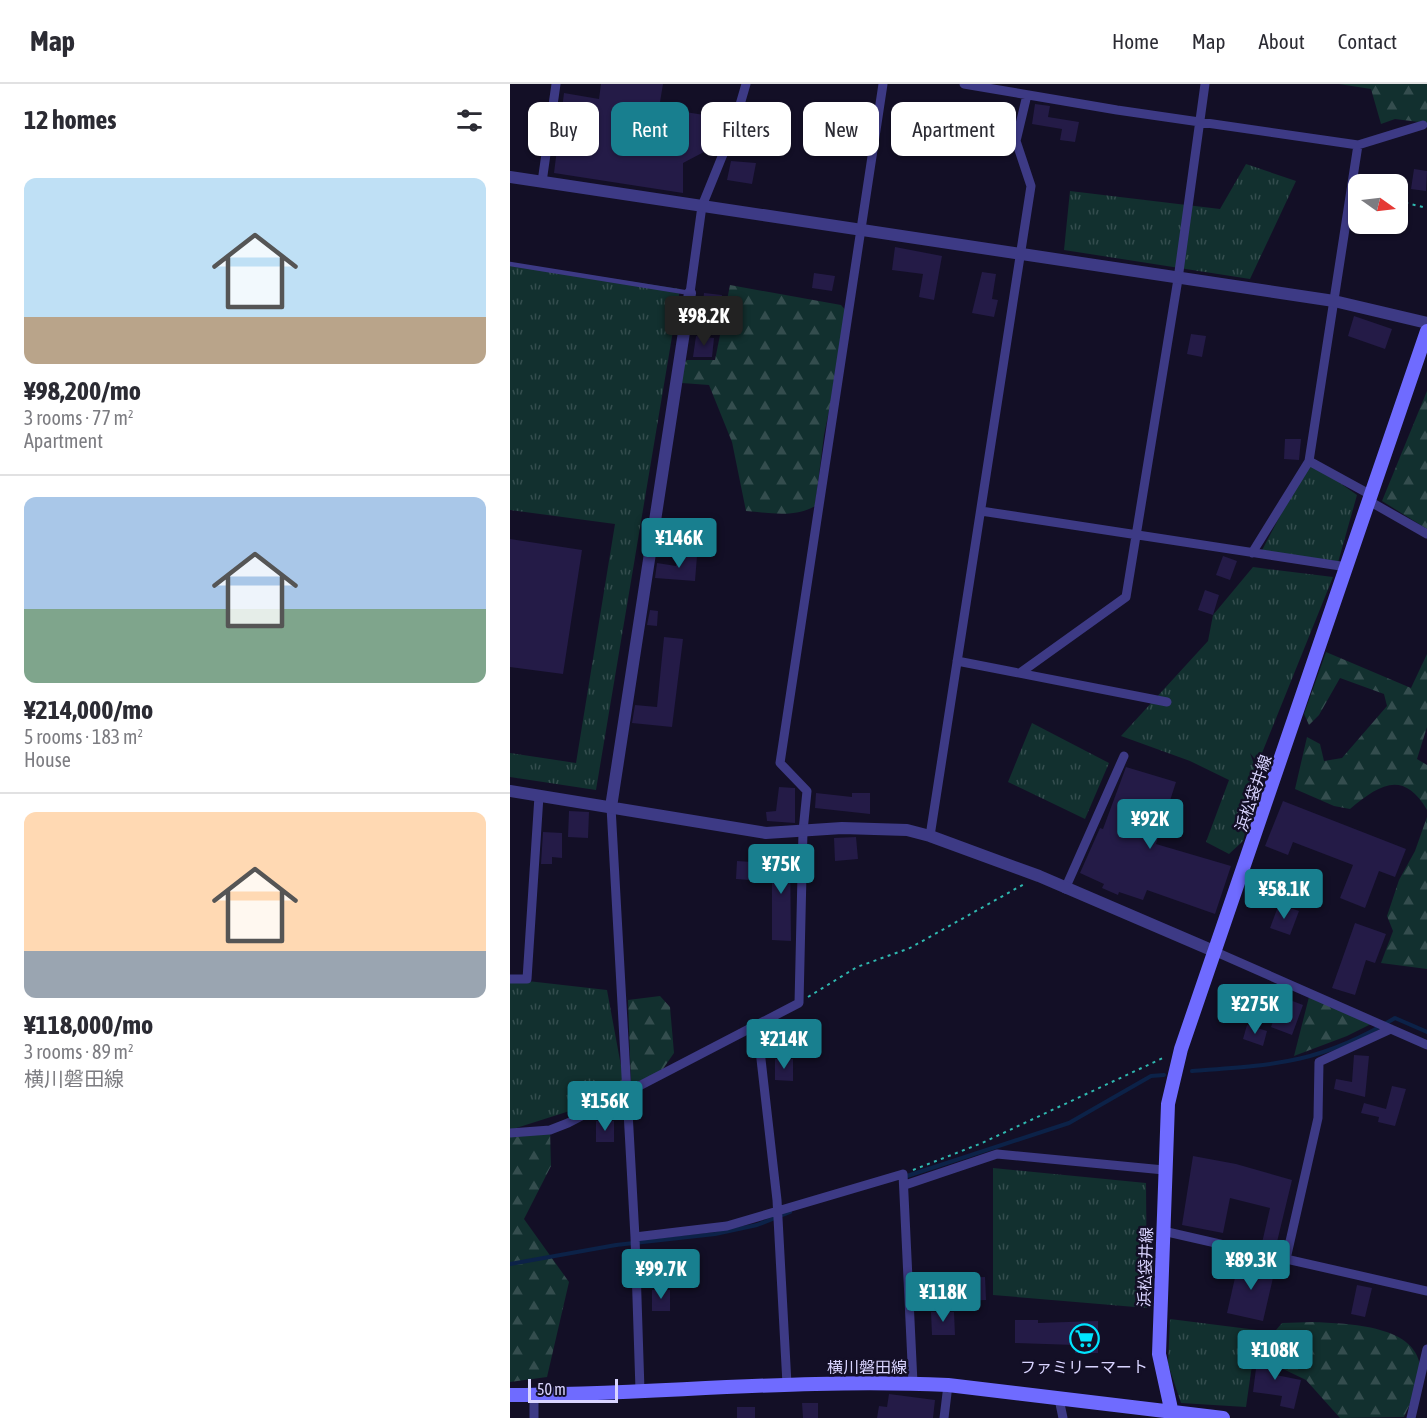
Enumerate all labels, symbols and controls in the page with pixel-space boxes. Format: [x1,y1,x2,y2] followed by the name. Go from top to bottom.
[30,25,75,57] text: Map
[1112,29,1159,53] text: Home
[1192,29,1226,53] text: Map
[1259,29,1305,53] text: About
[1338,29,1397,53] text: Contact
[528,102,599,156] chip: Buy
[611,102,689,156] chip: Rent
[701,102,791,156] chip: Filters
[803,102,879,156] chip: New
[891,102,1016,156] chip: Apartment
[453,104,486,137] icon: filters
[24,105,117,135] text: 12 homes
[1348,174,1408,234] north arrow
[1348,174,1408,234] map controls
[201,217,309,325] icon: home
[655,296,753,347] pin: ¥98.2K
[679,304,729,327] text: ¥98.2K
[24,376,141,406] text: ¥98,200/mo
[24,406,134,429] text: 3 rooms · 77 m²
[24,429,103,452] text: Apartment
[637,518,721,569] pin: ¥146K
[656,526,702,549] text: ¥146K
[201,536,309,644] icon: home
[24,695,153,725] text: ¥214,000/mo
[24,725,143,748] text: 5 rooms · 183 m²
[24,748,71,771] text: House
[1231,752,1275,834] street label: 浜松袋井線
[1114,799,1186,850] pin: ¥92K
[1131,807,1169,830] text: ¥92K
[745,844,817,895] pin: ¥75K
[201,851,309,959] icon: home
[762,852,800,875] text: ¥75K
[1235,869,1333,920] pin: ¥58.1K
[1259,877,1309,900] text: ¥58.1K
[1213,984,1297,1035] pin: ¥275K
[1232,992,1278,1015] text: ¥275K
[24,1010,153,1040] text: ¥118,000/mo
[742,1019,826,1070] pin: ¥214K
[761,1027,807,1050] text: ¥214K
[24,1040,134,1063] text: 3 rooms · 89 m²
[24,1067,124,1090] text: 横川磐田線
[563,1081,647,1132] pin: ¥156K
[582,1089,628,1112] text: ¥156K
[1135,1227,1155,1307] street label: 浜松袋井線
[1202,1240,1300,1291] pin: ¥89.3K
[1226,1248,1276,1271] text: ¥89.3K
[612,1249,710,1300] pin: ¥99.7K
[636,1257,686,1280] text: ¥99.7K
[901,1272,985,1323] pin: ¥118K
[920,1280,966,1303] text: ¥118K
[1068,1323,1100,1355] supermarket icon: ファミリーマート
[1233,1330,1317,1381] pin: ¥108K
[1252,1338,1298,1361] text: ¥108K
[827,1358,907,1376] street label: 横川磐田線
[1020,1358,1148,1376] place label: ファミリーマート
[528,1376,618,1404] scale bar
[537,1380,566,1398] text: 50 m

